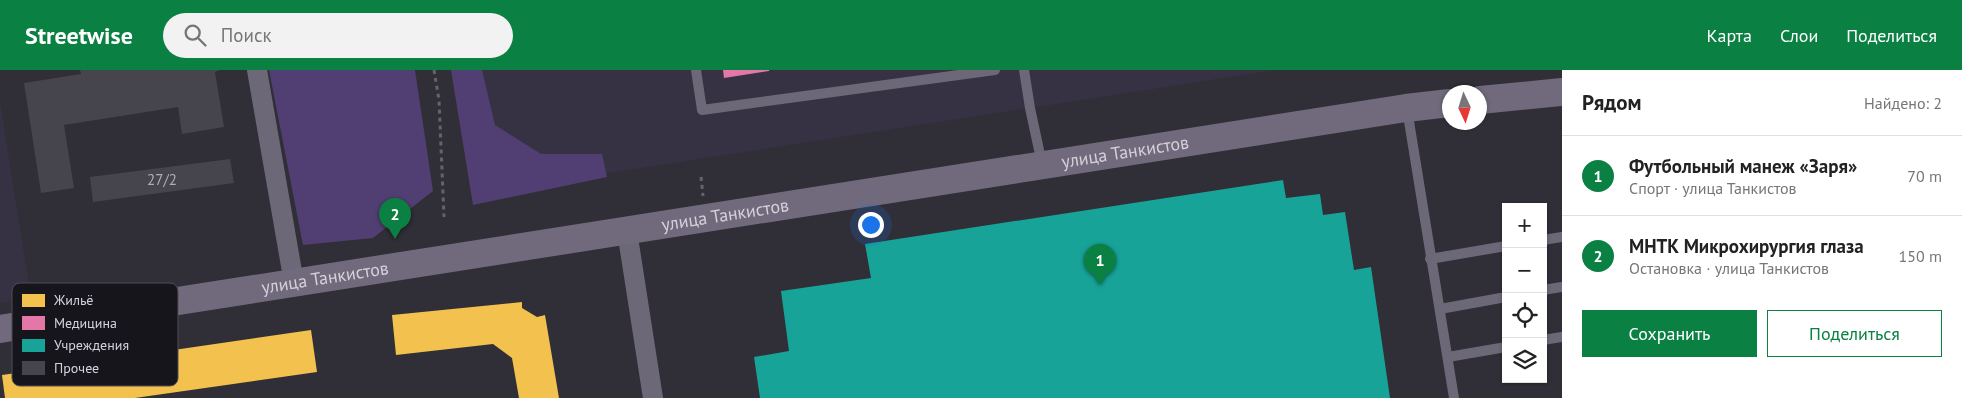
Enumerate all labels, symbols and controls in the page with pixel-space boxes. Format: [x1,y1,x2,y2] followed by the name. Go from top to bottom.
[163,13,513,58] search box
[25,20,133,51] text: Streetwise
[181,21,209,49] icon: search
[221,23,272,47] text: Поиск
[1707,24,1752,47] text: Карта
[1780,24,1818,47] text: Слои
[1846,24,1937,47] text: Поделиться
[1442,85,1487,130] north arrow
[1582,89,1641,116] text: Рядом
[1864,93,1942,113] text: Найдено: 2
[1060,130,1190,173] street label: улица Танкистов
[1629,154,1857,178] text: Футбольный манеж «Заря»
[1593,166,1603,186] text: 1
[1907,166,1942,186] text: 70 m
[147,170,177,189] house number: 27/2
[1629,178,1797,198] text: Спорт · улица Танкистов
[660,193,790,236] street label: улица Танкистов
[379,198,411,239] pin: 2
[1502,203,1547,383] map controls
[1502,203,1547,248] button: +
[858,212,884,238] your location
[1629,234,1864,258] text: МНТК Микрохирургия глаза
[1084,244,1116,285] pin: 1
[1593,246,1603,266] text: 2
[1899,246,1942,266] text: 150 m
[1502,248,1547,293] button: −
[260,256,390,299] street label: улица Танкистов
[1629,258,1829,278] text: Остановка · улица Танкистов
[12,283,178,386] legend
[53,291,93,309] text: Жильё
[1502,293,1547,338] button: locate
[1582,310,1757,357] button: Сохранить
[1767,310,1942,357] button: Поделиться
[54,314,117,332] text: Медицина
[54,336,129,354] text: Учреждения
[1502,338,1547,383] button: layers
[54,359,99,377] text: Прочее

